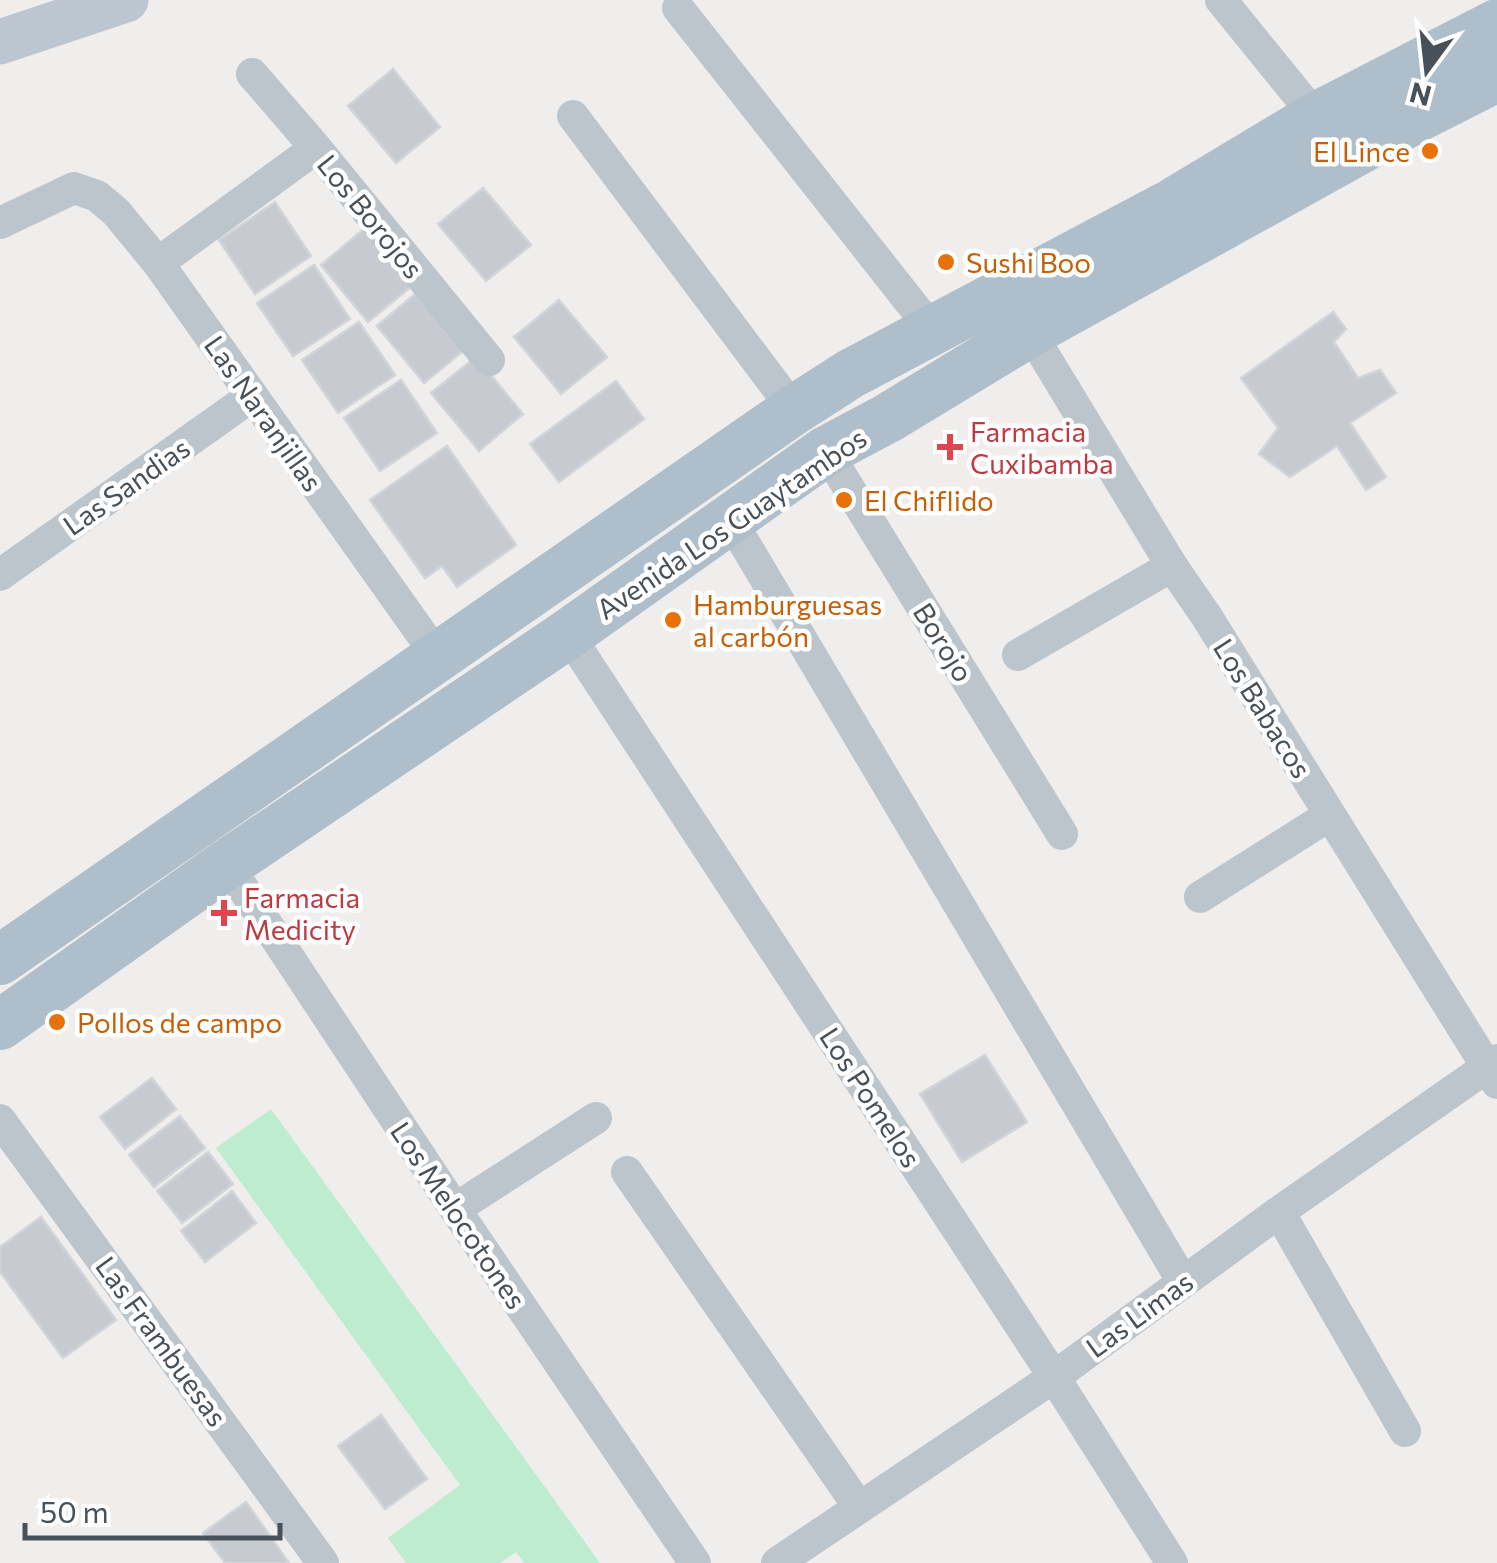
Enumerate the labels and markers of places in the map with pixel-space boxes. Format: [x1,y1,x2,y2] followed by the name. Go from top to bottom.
[1313,134,1410,168] place label: El Lince
[1419,140,1441,162] marker: El Lince
[966,245,1091,279] place label: Sushi Boo
[935,251,957,273] marker: Sushi Boo
[970,414,1114,480] place label: Farmacia Cuxibamba
[939,436,961,458] marker: Farmacia Cuxibamba
[864,483,994,517] place label: El Chiflido
[833,489,855,511] marker: El Chiflido
[693,587,882,653] place label: Hamburguesas al carbón
[662,609,684,631] marker: Hamburguesas al carbón
[244,880,360,946] place label: Farmacia Medicity
[213,902,235,924] marker: Farmacia Medicity
[77,1005,282,1039] place label: Pollos de campo
[46,1011,68,1033] marker: Pollos de campo

